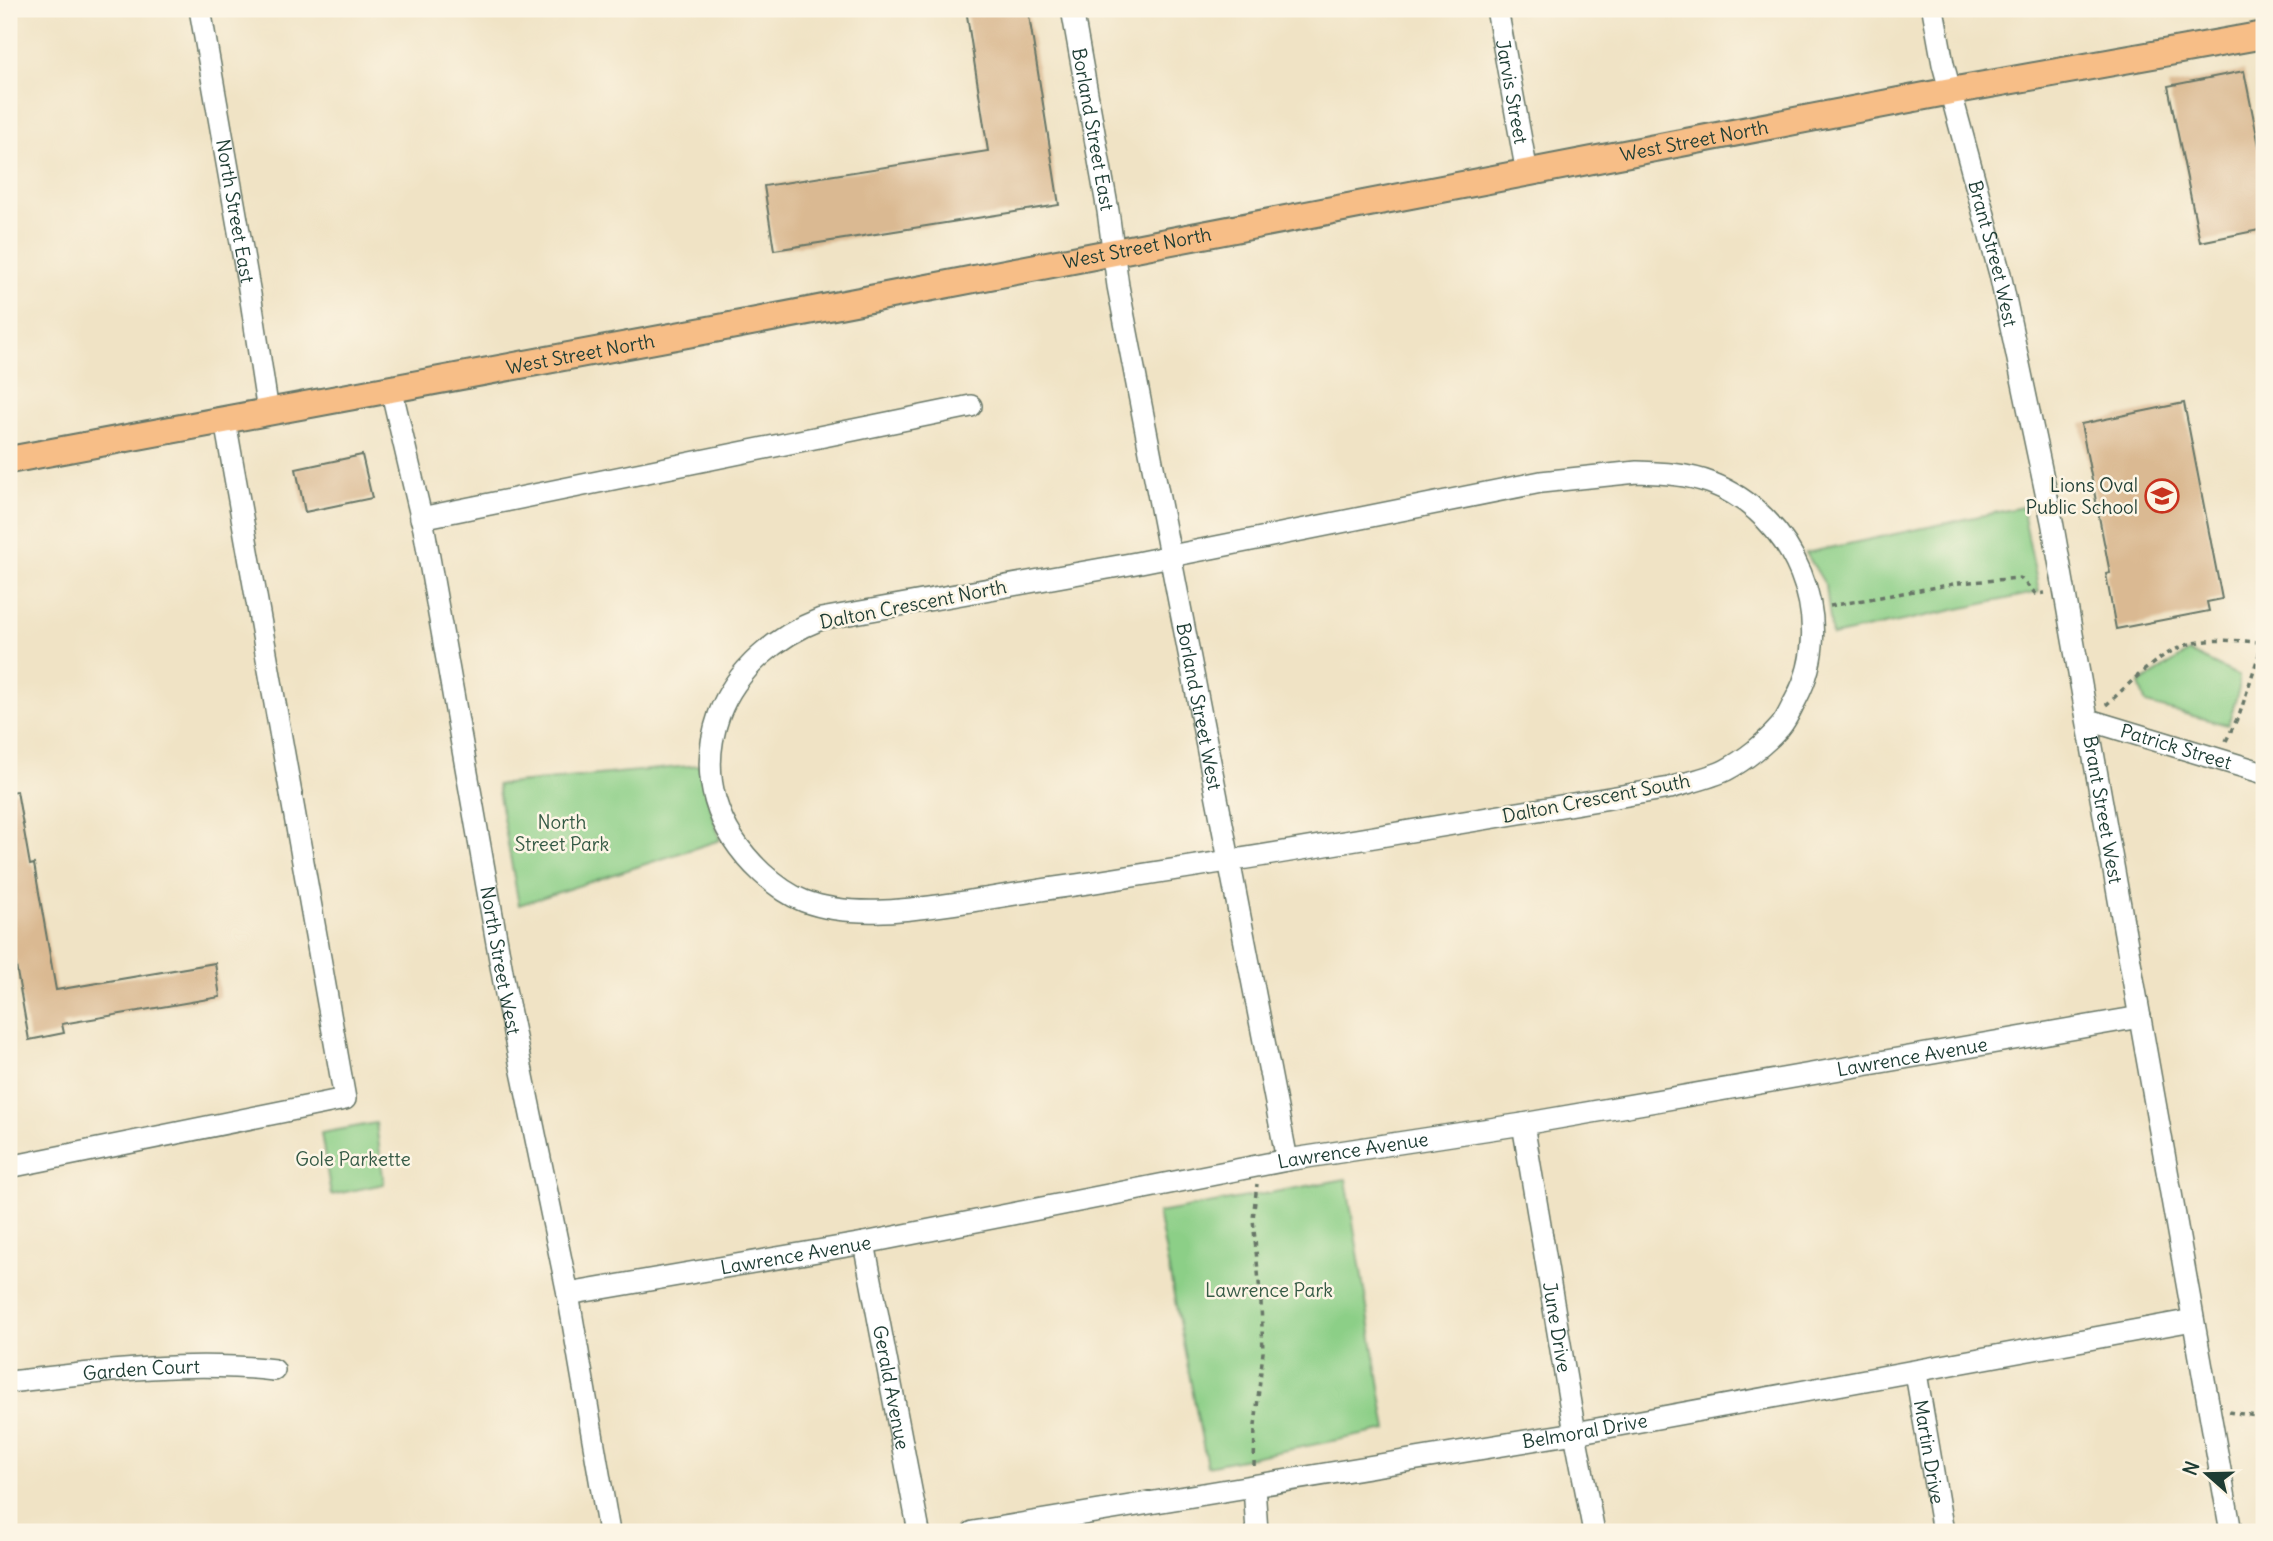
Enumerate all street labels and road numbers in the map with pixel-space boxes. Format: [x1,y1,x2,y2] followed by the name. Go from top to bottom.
[1491,37,1533,146] street label: Jarvis Street
[1067,46,1120,212] street label: Borland Street East
[1618,114,1770,166] street label: West Street North
[211,137,260,285] street label: North Street East
[1963,178,2023,329] street label: Brant Street West
[1061,222,1213,274] street label: West Street North
[504,328,656,379] street label: West Street North
[818,574,1008,634] street label: Dalton Crescent North
[1171,621,1227,792] street label: Borland Street West
[2118,718,2235,775] street label: Patrick Street
[2078,734,2128,885] street label: Brant Street West
[1500,768,1692,828] street label: Dalton Crescent South
[475,884,526,1037] street label: North Street West
[1835,1032,1989,1081] street label: Lawrence Avenue
[1275,1127,1430,1174] street label: Lawrence Avenue
[719,1230,873,1280] street label: Lawrence Avenue
[1538,1280,1577,1374] street label: June Drive
[868,1323,915,1452] street label: Gerald Avenue
[82,1354,200,1386] street label: Garden Court
[1909,1398,1950,1506] street label: Martin Drive
[1520,1408,1649,1453] street label: Belmoral Drive

